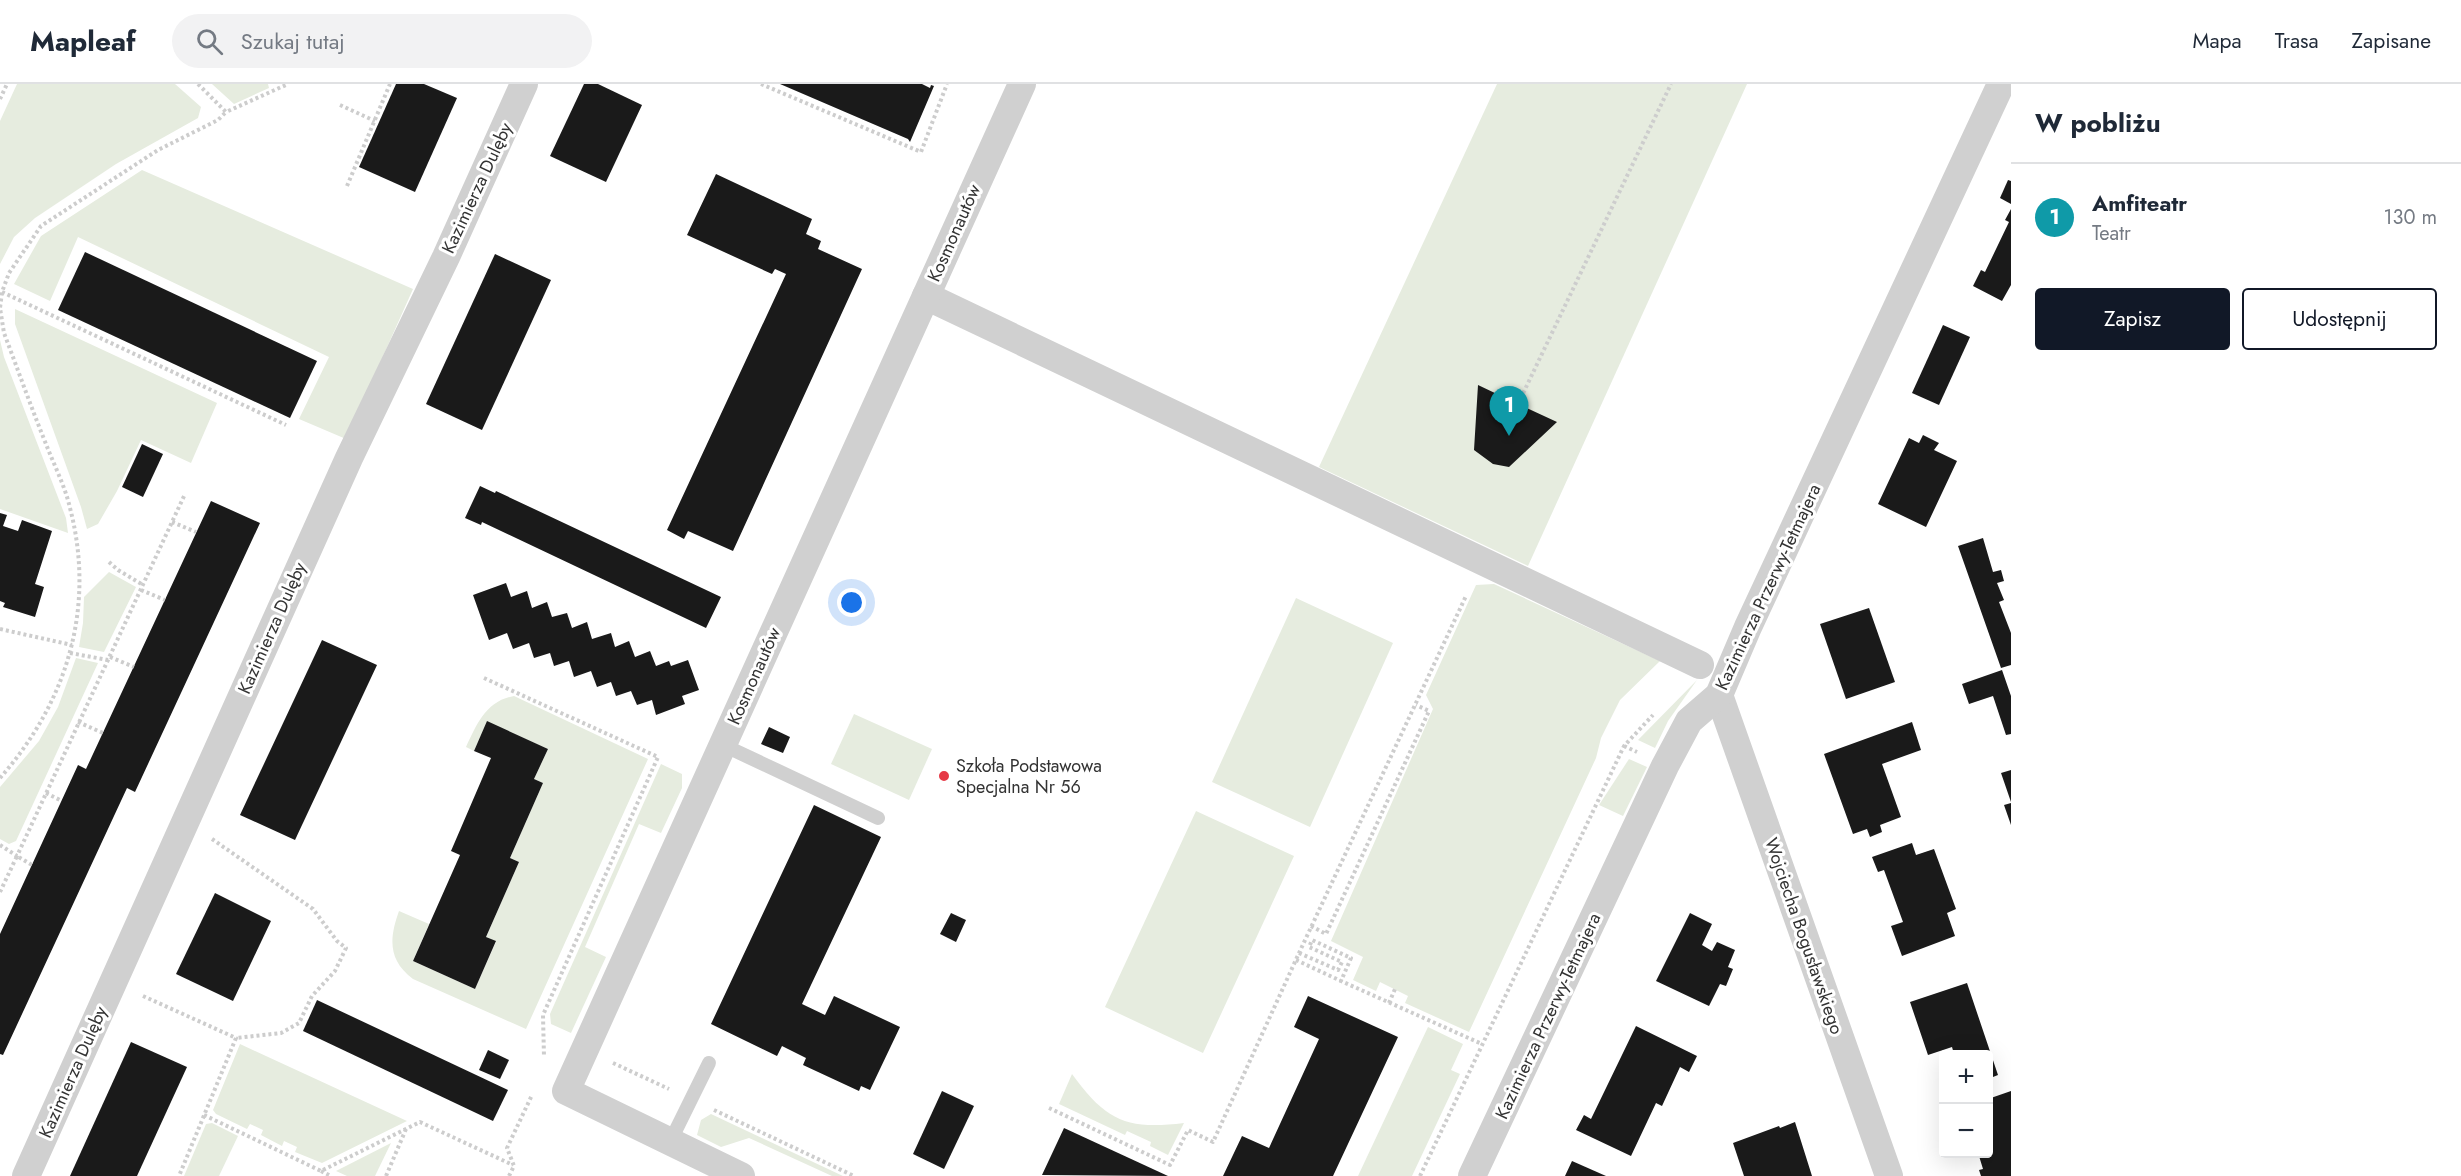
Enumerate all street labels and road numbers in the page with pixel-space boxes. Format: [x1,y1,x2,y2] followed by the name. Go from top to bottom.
[435,118,519,258] street label: Kazimierza Dulęby
[921,179,987,286] street label: Kosmonautów
[1709,480,1827,694] street label: Kazimierza Przerwy-Tetmajera
[231,558,313,698] street label: Kazimierza Dulęby
[721,622,787,729] street label: Kosmonautów
[1758,834,1850,1038] street label: Wojciecha Bogusławskiego
[1489,909,1607,1123] street label: Kazimierza Przerwy-Tetmajera
[32,1002,114,1142] street label: Kazimierza Dulęby

